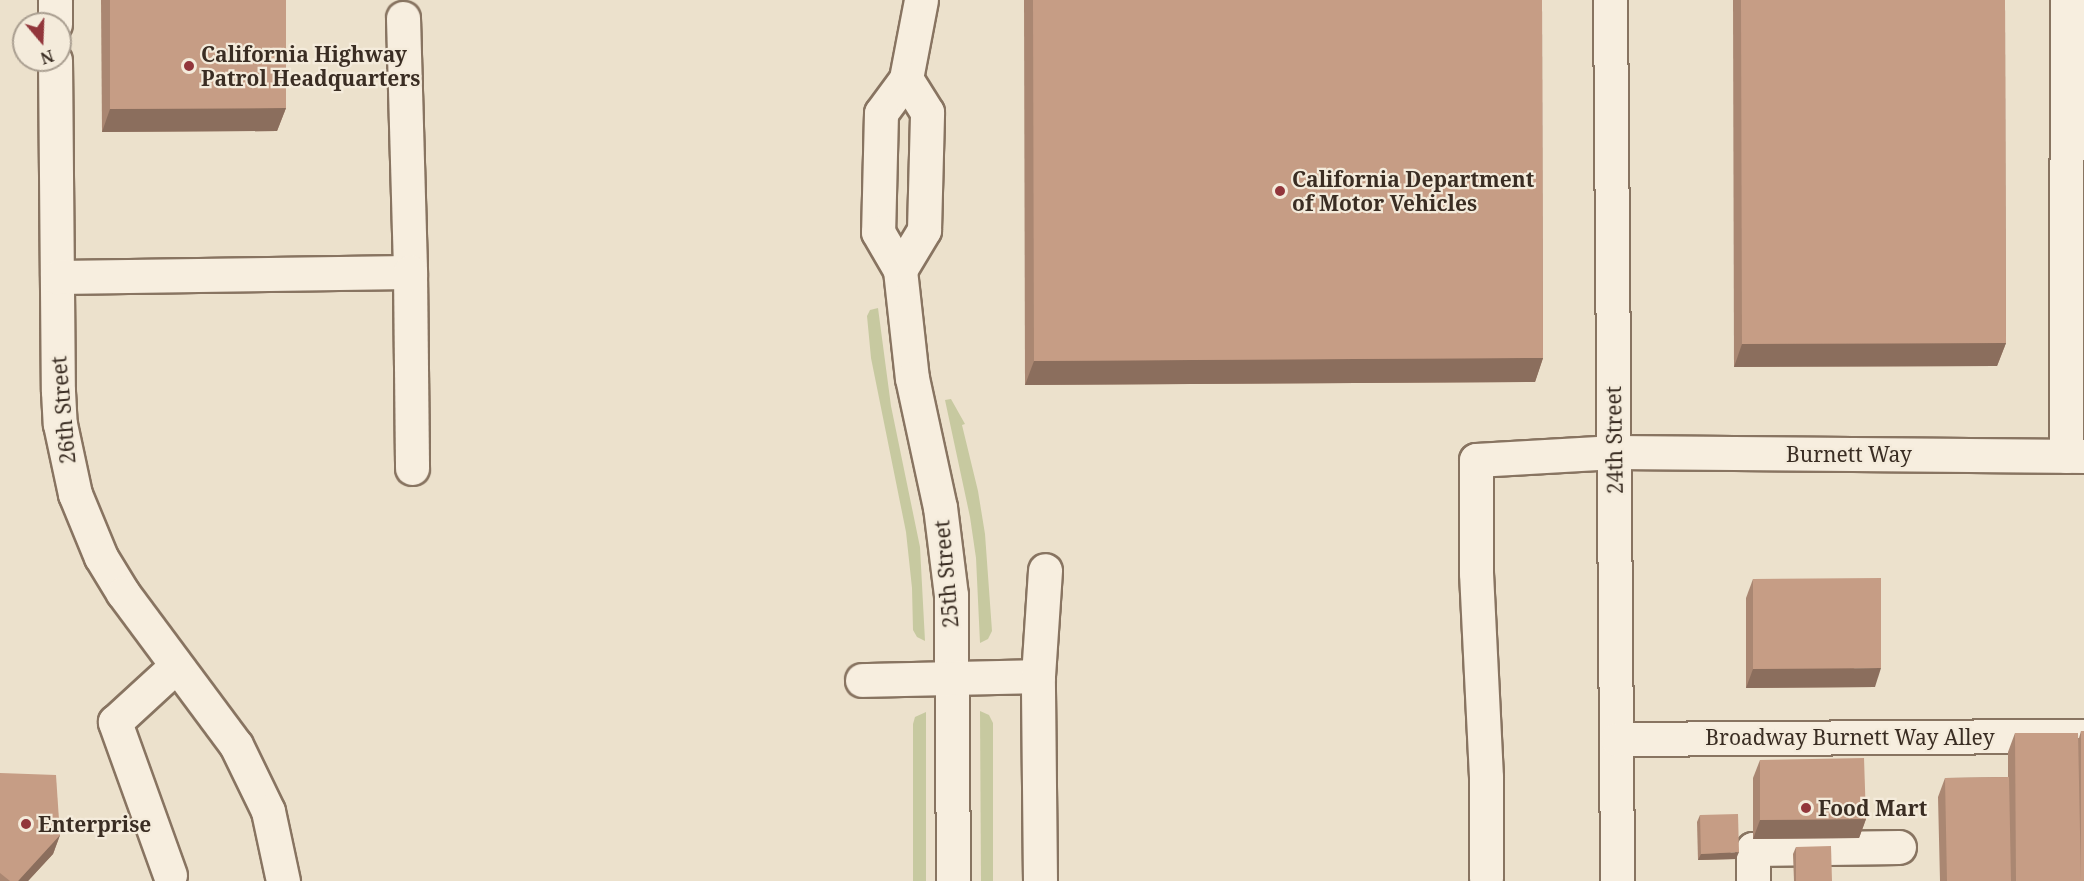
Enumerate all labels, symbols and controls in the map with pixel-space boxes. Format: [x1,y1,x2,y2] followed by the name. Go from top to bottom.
[12,12,72,72] north arrow
[201,41,420,91] place label: California Highway Patrol Headquarters
[38,45,57,70] text: N
[182,59,196,73] marker: California Highway Patrol Headquarters
[1292,166,1534,216] place label: California Department of Motor Vehicles
[1273,184,1287,198] marker: California Department of Motor Vehicles
[46,355,80,465] street label: 26th Street
[1600,386,1628,494] street label: 24th Street
[1786,441,1912,467] street label: Burnett Way
[929,519,963,629] street label: 25th Street
[1705,724,1995,750] street label: Broadway Burnett Way Alley
[1818,795,1927,821] place label: Food Mart
[1799,801,1813,815] marker: Food Mart
[38,811,151,837] place label: Enterprise
[19,817,33,831] marker: Enterprise

